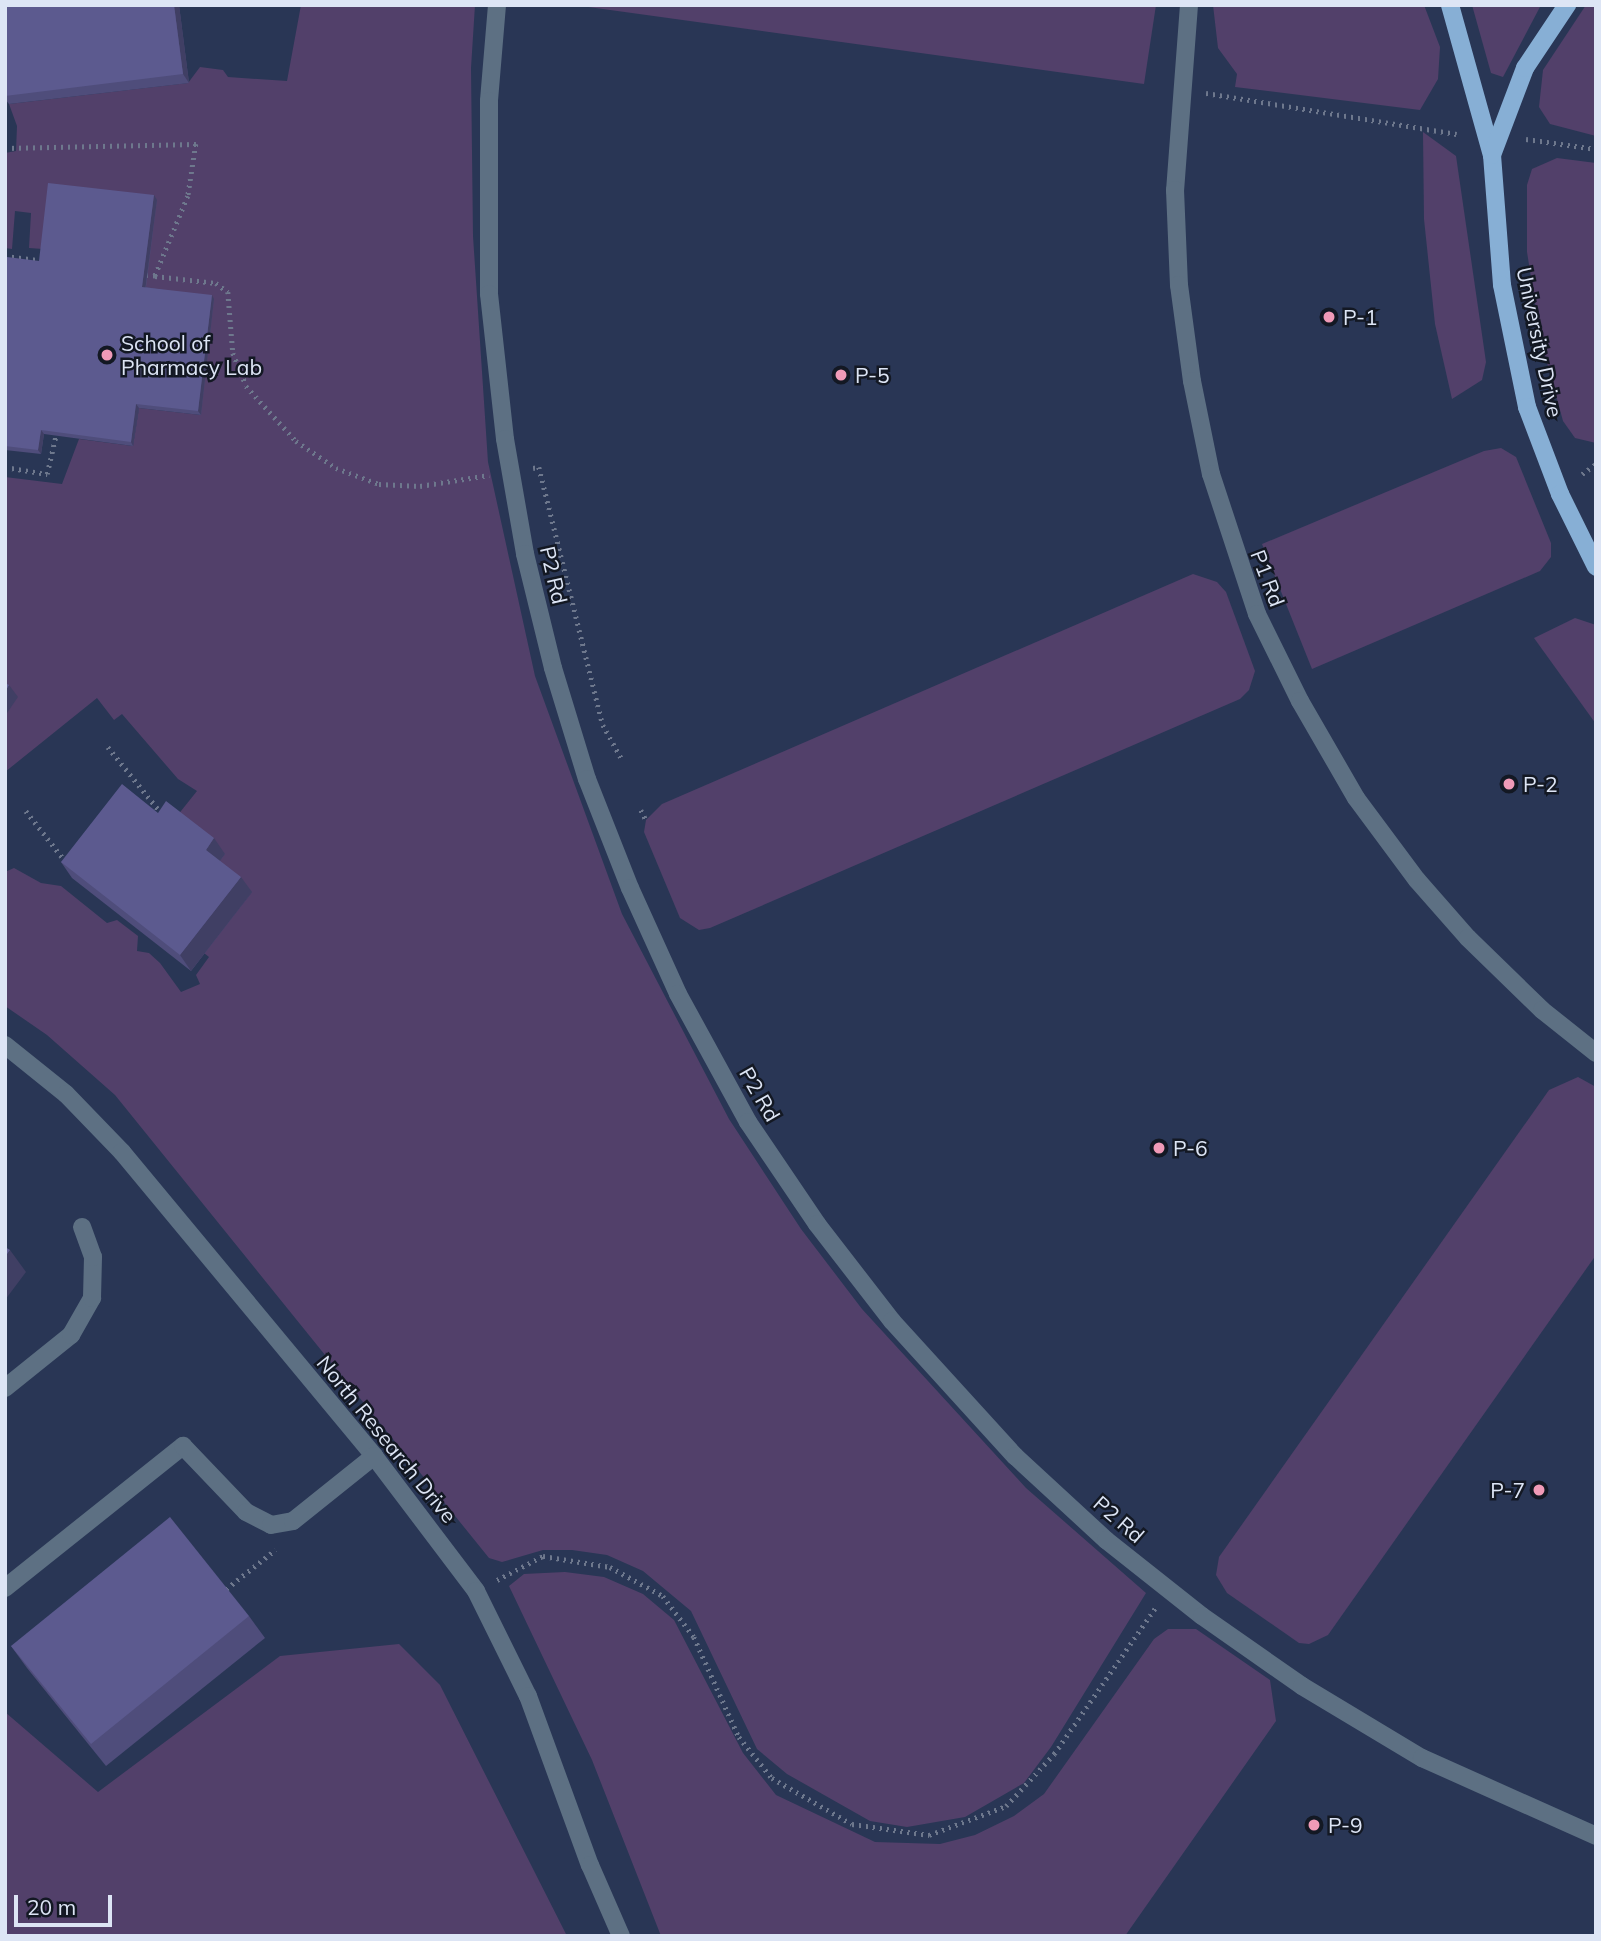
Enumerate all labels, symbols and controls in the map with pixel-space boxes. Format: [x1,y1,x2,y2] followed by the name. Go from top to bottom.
[1512,265,1568,419] street label: University Drive
[1343,304,1378,330] place label: P-1
[1321,309,1337,325] marker: P-1
[121,330,262,380] place label: School of Pharmacy Lab
[99,347,115,363] marker: School of Pharmacy Lab
[855,362,890,388] place label: P-5
[833,367,849,383] marker: P-5
[535,544,573,606] street label: P2 Rd
[1246,546,1290,610] street label: P1 Rd
[1523,771,1558,797] place label: P-2
[1501,776,1517,792] marker: P-2
[734,1062,786,1126] street label: P2 Rd
[1173,1135,1208,1161] place label: P-6
[1151,1140,1167,1156] marker: P-6
[312,1350,462,1528] street label: North Research Drive
[1490,1477,1525,1503] place label: P-7
[1531,1482,1547,1498] marker: P-7
[1089,1490,1149,1548] street label: P2 Rd
[1328,1812,1363,1838] place label: P-9
[1306,1817,1322,1833] marker: P-9
[18,1882,116,1926] scale bar
[27,1894,76,1920] text: 20 m

